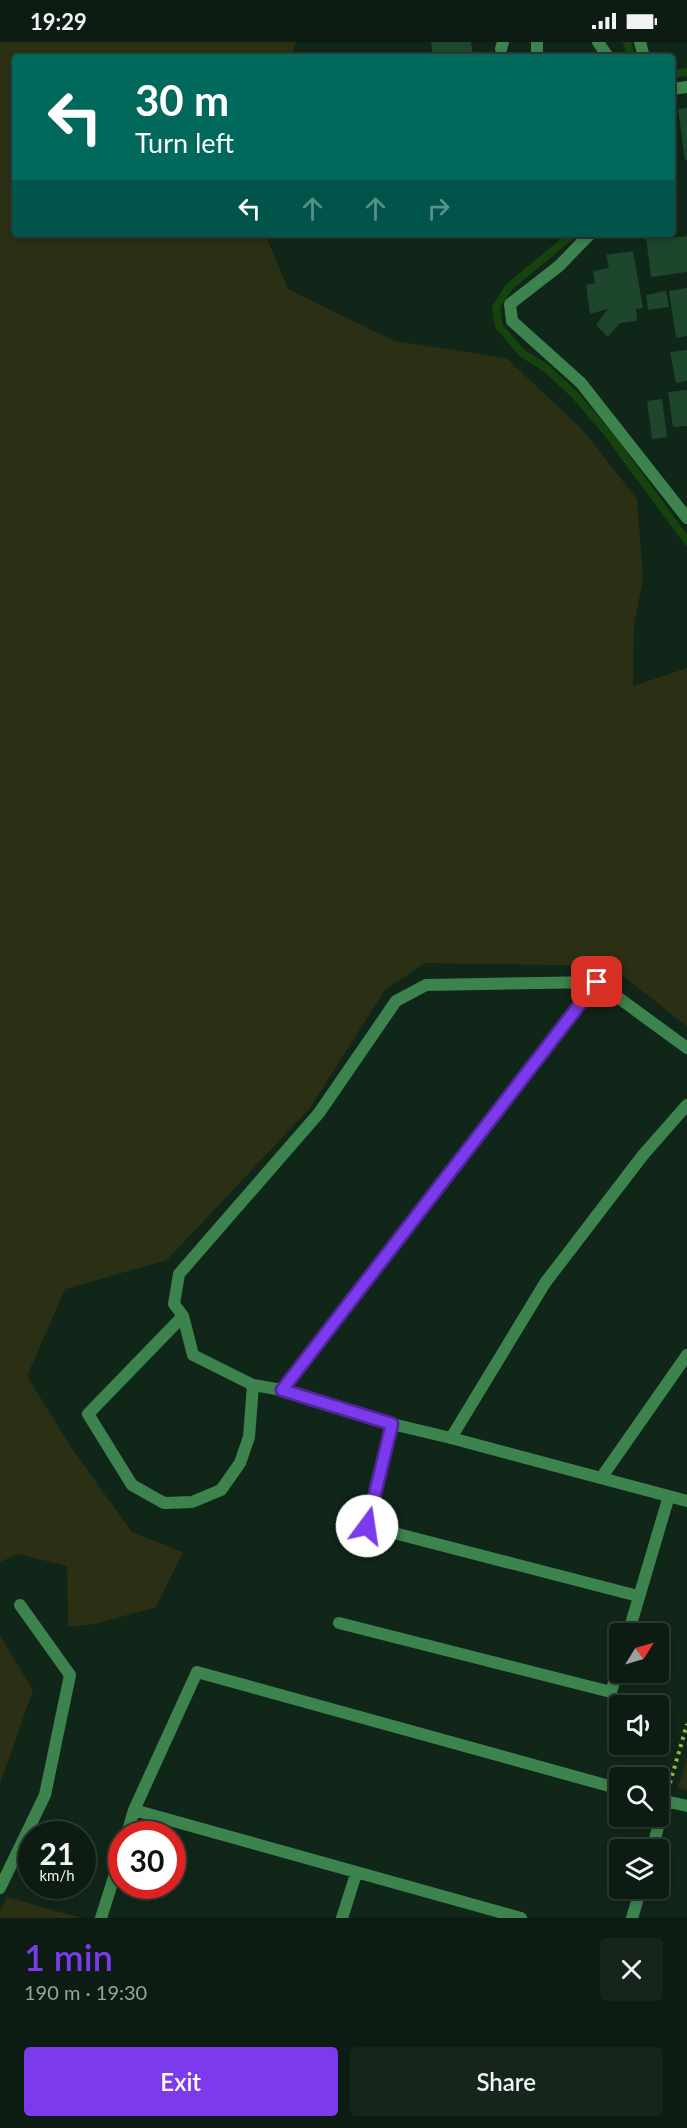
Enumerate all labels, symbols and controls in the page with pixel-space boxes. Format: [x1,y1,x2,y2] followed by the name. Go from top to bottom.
[30,8,87,35] text: 19:29
[135,75,229,125] text: 30 m
[36,78,114,156] icon: left
[135,126,234,159] text: Turn left
[233,192,266,225] icon: left
[296,192,329,225] icon: ahead
[359,192,392,225] icon: ahead
[422,192,455,225] icon: right
[571,956,622,1007] pin
[580,965,613,998] icon: arrive
[335,1494,399,1558] position arrow
[609,1623,669,1683] north arrow
[609,1623,669,1899] map controls
[609,1695,669,1755] button: sound
[609,1767,669,1827] button: search
[108,1821,186,1899] speed limit sign: 30
[40,1835,74,1871] text: 21
[609,1839,669,1899] button: layers
[39,1866,75,1884] text: km/h
[24,1935,113,1979] text: 1 min
[600,1938,663,2001] button: close
[24,1980,147,2004] text: 190 m · 19:30
[24,2047,338,2116] button: Exit
[350,2047,663,2116] button: Share

